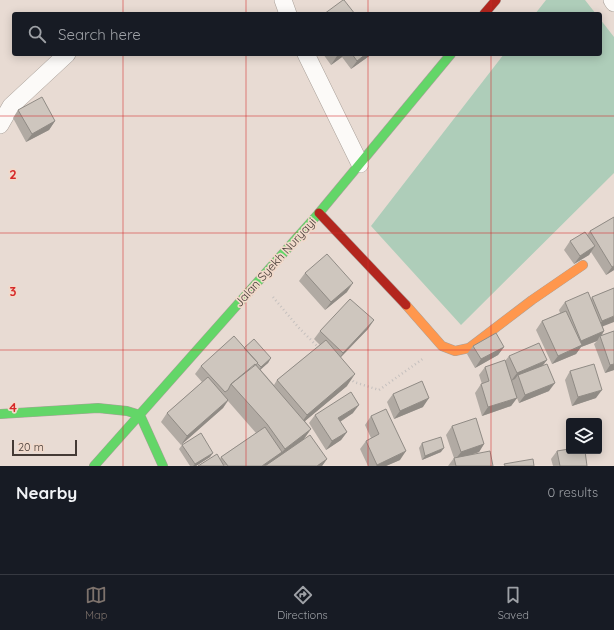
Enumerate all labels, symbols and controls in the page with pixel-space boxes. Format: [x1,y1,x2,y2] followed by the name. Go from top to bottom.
[12,12,602,56] search box
[26,23,48,45] icon: search
[58,25,141,44] text: Search here
[9,166,17,182] text: 2
[231,214,319,310] street label: Jalan Syekh Nuryayi
[10,283,17,299] text: 3
[9,399,17,415] text: 4
[566,418,602,454] map controls
[566,418,602,454] button: layers
[12,438,77,457] scale bar
[18,440,44,454] text: 20 m
[16,482,77,503] text: Nearby
[547,484,598,500] text: 0 results
[85,584,107,622] tab: Map
[277,584,328,622] tab: Directions
[498,584,529,622] tab: Saved

